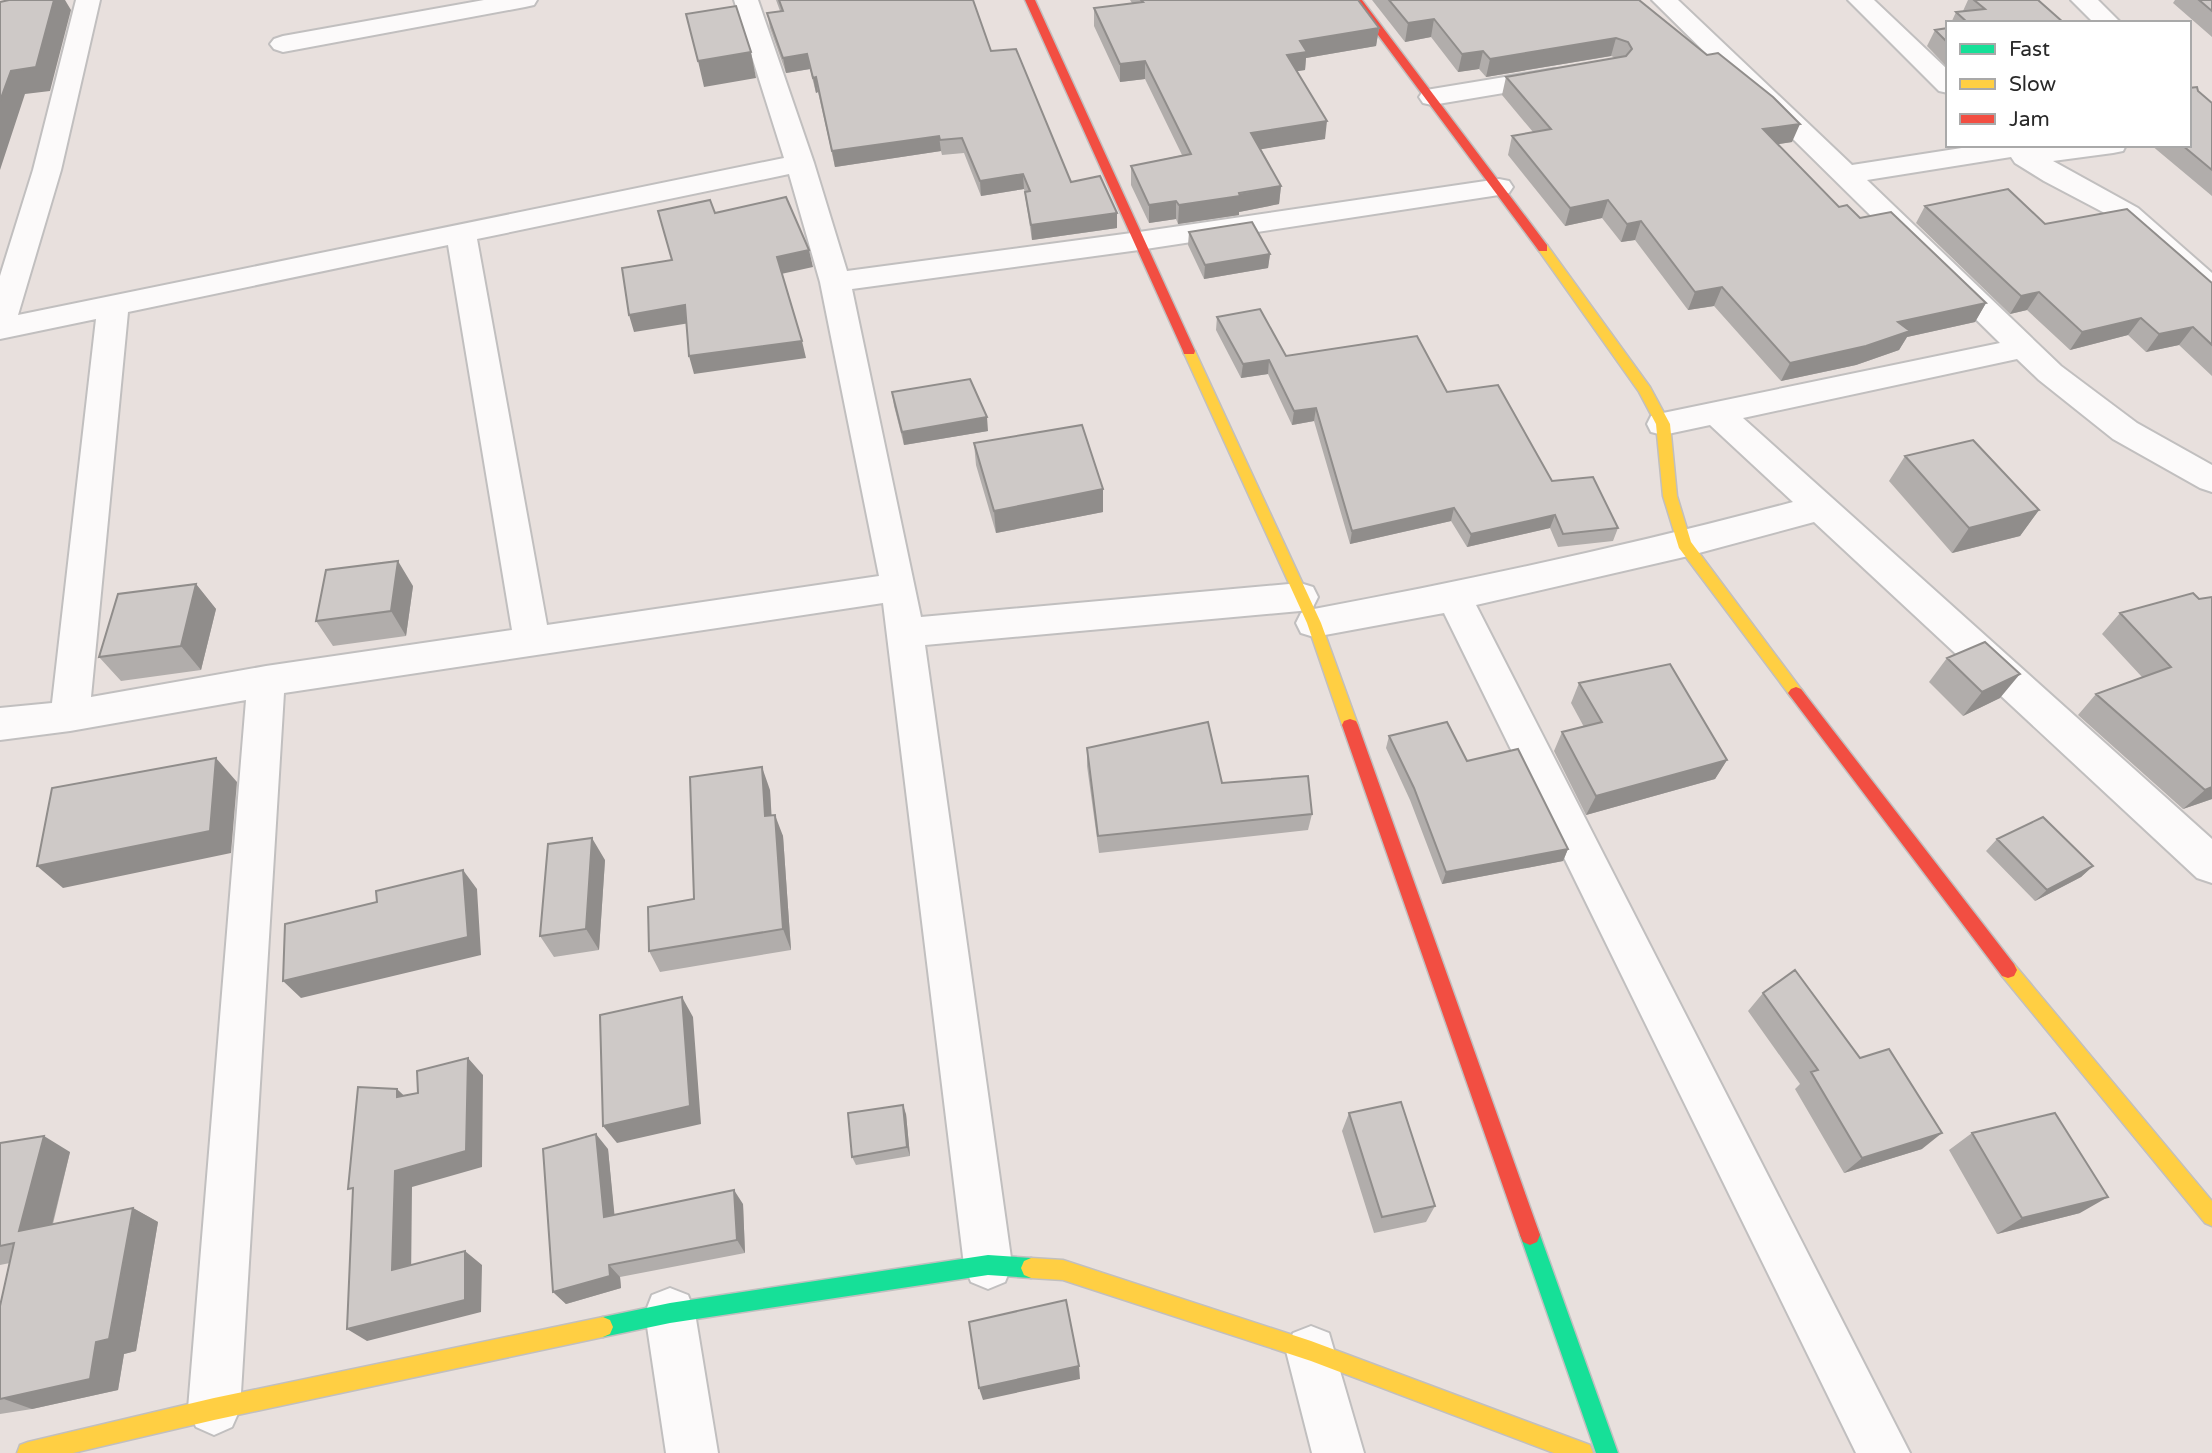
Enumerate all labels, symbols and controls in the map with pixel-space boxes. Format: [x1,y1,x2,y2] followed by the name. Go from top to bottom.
[1946,21,2191,147] legend
[2009,37,2050,62] text: Fast
[2009,72,2057,97] text: Slow
[2009,107,2050,132] text: Jam

